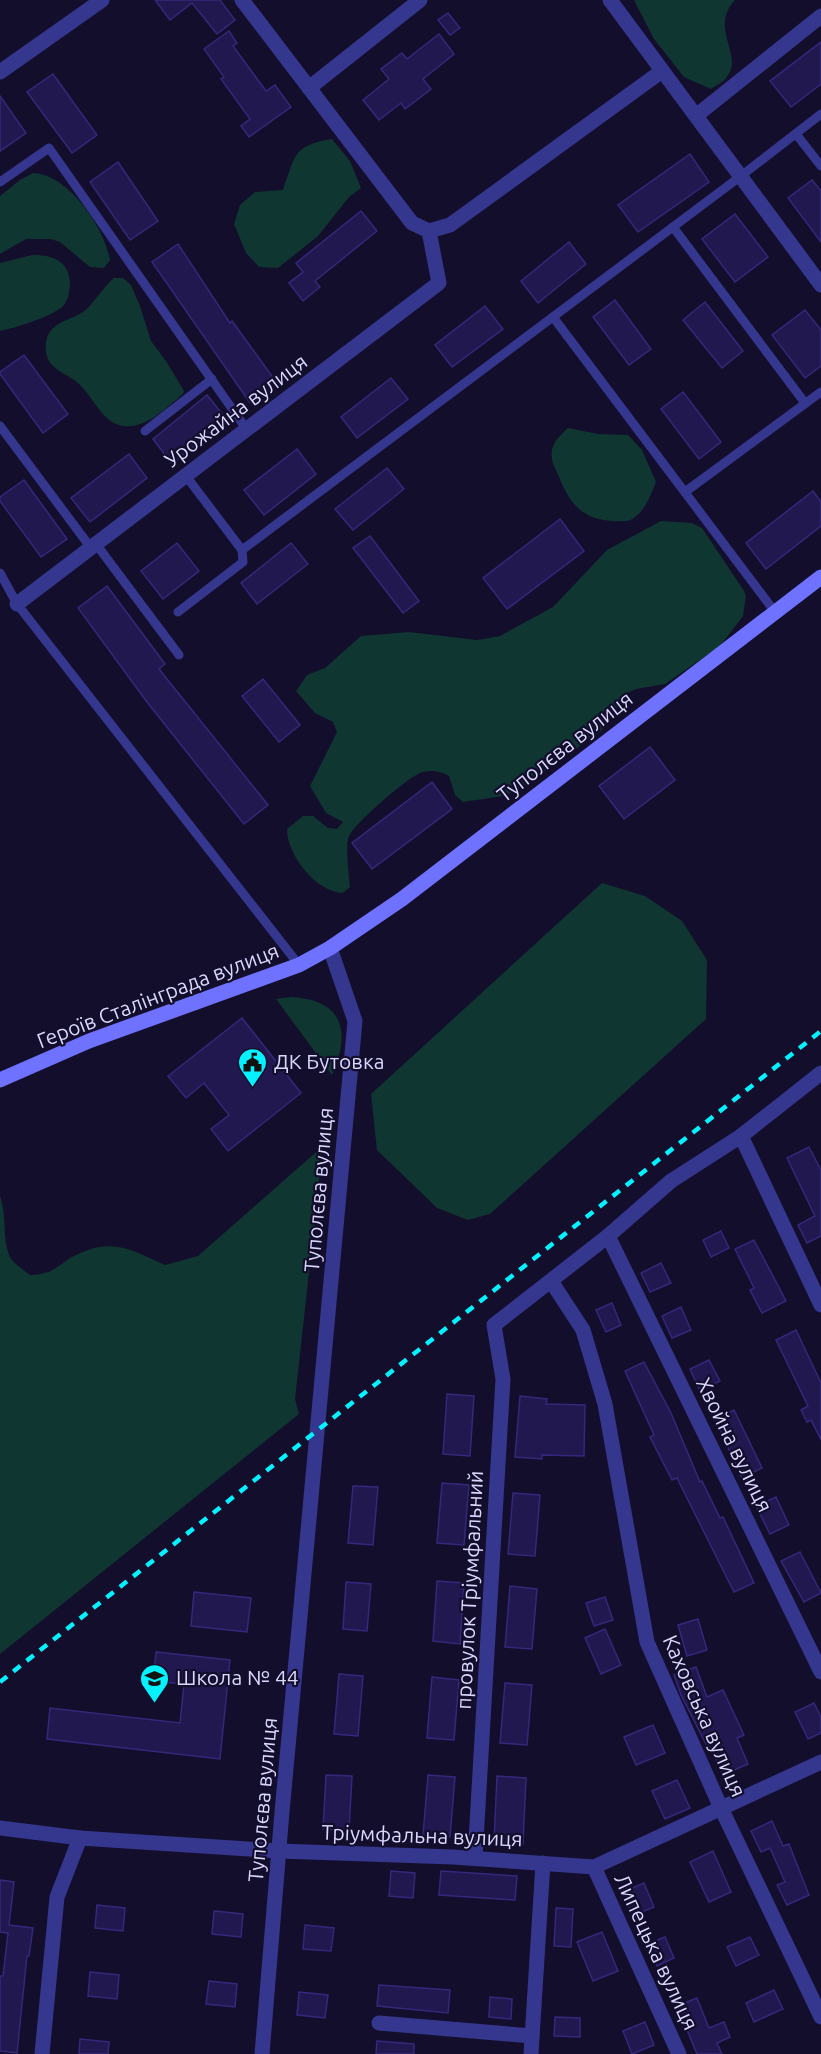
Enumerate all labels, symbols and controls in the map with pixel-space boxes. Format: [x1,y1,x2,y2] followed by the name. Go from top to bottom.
[159,349,311,472] street label: Урожайна вулиця
[492,686,637,806] street label: Туполєва вулиця
[33,938,282,1052] street label: Героїв Сталінграда вулиця
[237,1046,269,1088] public building icon: ДК Бутовка
[274,1049,384,1073] place label: ДК Бутовка
[299,1107,337,1273] street label: Туполєва вулиця
[692,1373,778,1516] street label: Хвойна вулиця
[451,1470,487,1710] street label: провулок Тріумфальний
[658,1631,751,1800] street label: Каховська вулиця
[139,1662,171,1704] school or university icon: Школа № 44
[176,1665,299,1689] place label: Школа № 44
[243,1717,281,1883] street label: Туполєва вулиця
[321,1819,523,1851] street label: Тріумфальна вулиця
[610,1870,704,2034] street label: Липецька вулиця

